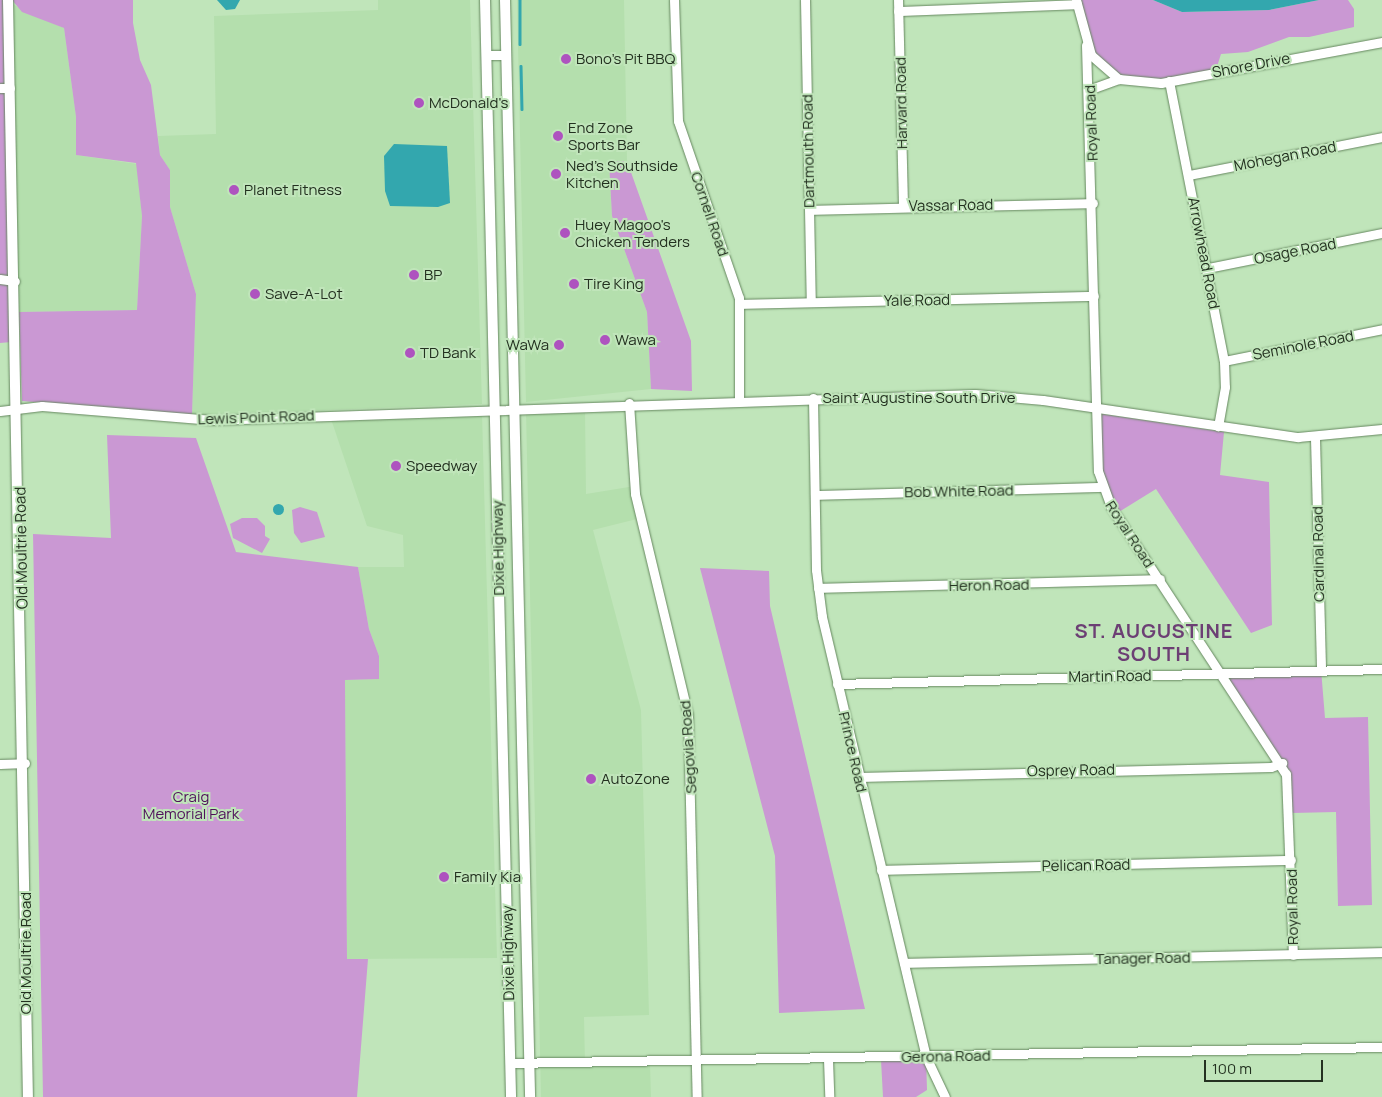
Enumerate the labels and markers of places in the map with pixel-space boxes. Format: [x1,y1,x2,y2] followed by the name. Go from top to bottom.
[576,50,675,68] place label: Bono's Pit BBQ
[560,53,572,65] marker: Bono's Pit BBQ
[429,94,508,112] place label: McDonald's
[413,97,425,109] marker: McDonald's
[568,118,640,153] place label: End Zone Sports Bar
[552,130,564,142] marker: End Zone Sports Bar
[566,156,678,191] place label: Ned's Southside Kitchen
[550,168,562,180] marker: Ned's Southside Kitchen
[244,181,342,199] place label: Planet Fitness
[228,184,240,196] marker: Planet Fitness
[575,215,690,250] place label: Huey Magoo's Chicken Tenders
[559,227,571,239] marker: Huey Magoo's Chicken Tenders
[424,266,442,284] place label: BP
[408,269,420,281] marker: BP
[584,275,644,293] place label: Tire King
[568,278,580,290] marker: Tire King
[265,285,343,303] place label: Save-A-Lot
[249,288,261,300] marker: Save-A-Lot
[615,331,656,349] place label: Wawa
[599,334,611,346] marker: Wawa
[506,336,549,354] place label: WaWa
[553,339,565,351] marker: WaWa
[420,344,476,362] place label: TD Bank
[404,347,416,359] marker: TD Bank
[406,457,477,475] place label: Speedway
[390,460,402,472] marker: Speedway
[601,770,670,788] place label: AutoZone
[585,773,597,785] marker: AutoZone
[454,868,521,886] place label: Family Kia
[438,871,450,883] marker: Family Kia

